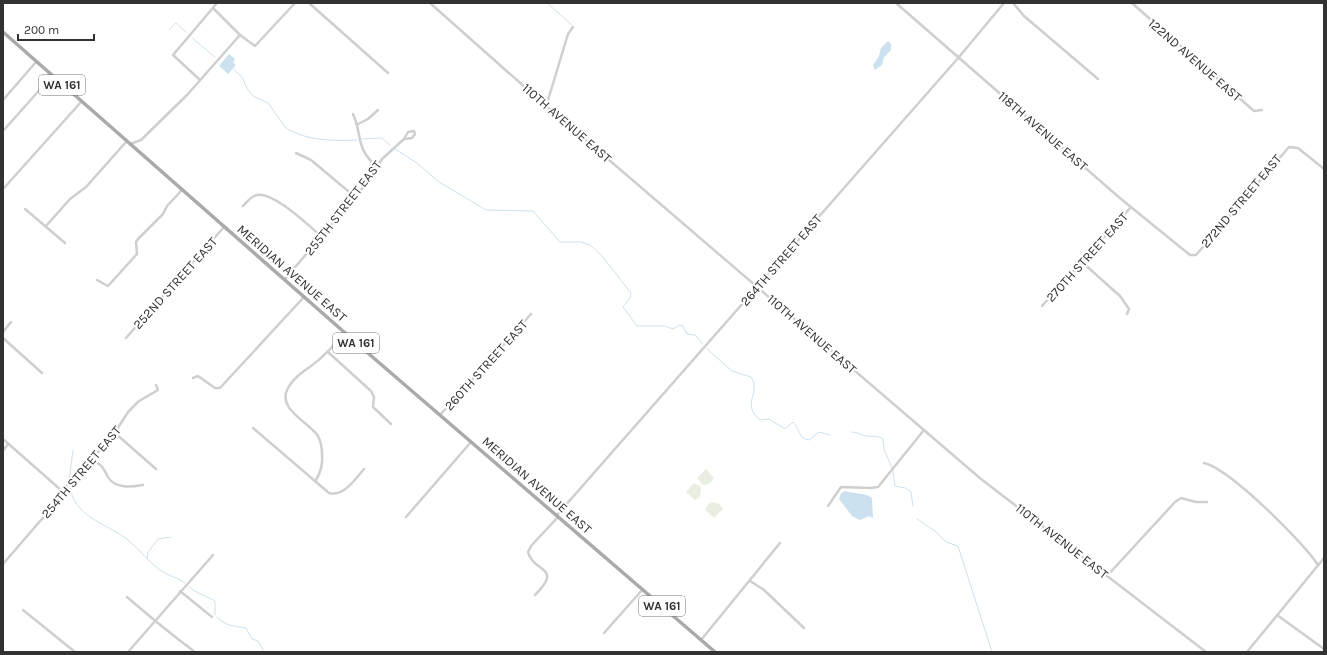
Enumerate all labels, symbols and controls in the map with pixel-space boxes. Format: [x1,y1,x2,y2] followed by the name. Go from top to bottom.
[1145,15,1245,105] street label: 122ND AVENUE EAST
[18,16,94,42] scale bar
[24,23,59,37] text: 200 m
[39,75,85,95] road number: WA 161
[519,80,615,166] street label: 110TH AVENUE EAST
[995,88,1091,174] street label: 118TH AVENUE EAST
[1198,151,1285,251] street label: 272ND STREET EAST
[301,157,385,258] street label: 255TH STREET EAST
[1043,209,1131,305] street label: 270TH STREET EAST
[737,211,825,309] street label: 264TH STREET EAST
[234,221,350,325] street label: MERIDIAN AVENUE EAST
[130,234,221,332] street label: 252ND STREET EAST
[764,291,860,377] street label: 110TH AVENUE EAST
[441,316,531,413] street label: 260TH STREET EAST
[333,333,379,353] road number: WA 161
[38,422,124,521] street label: 254TH STREET EAST
[479,433,595,537] street label: MERIDIAN AVENUE EAST
[1013,500,1112,582] street label: 110TH AVENUE EAST
[639,596,685,616] road number: WA 161

